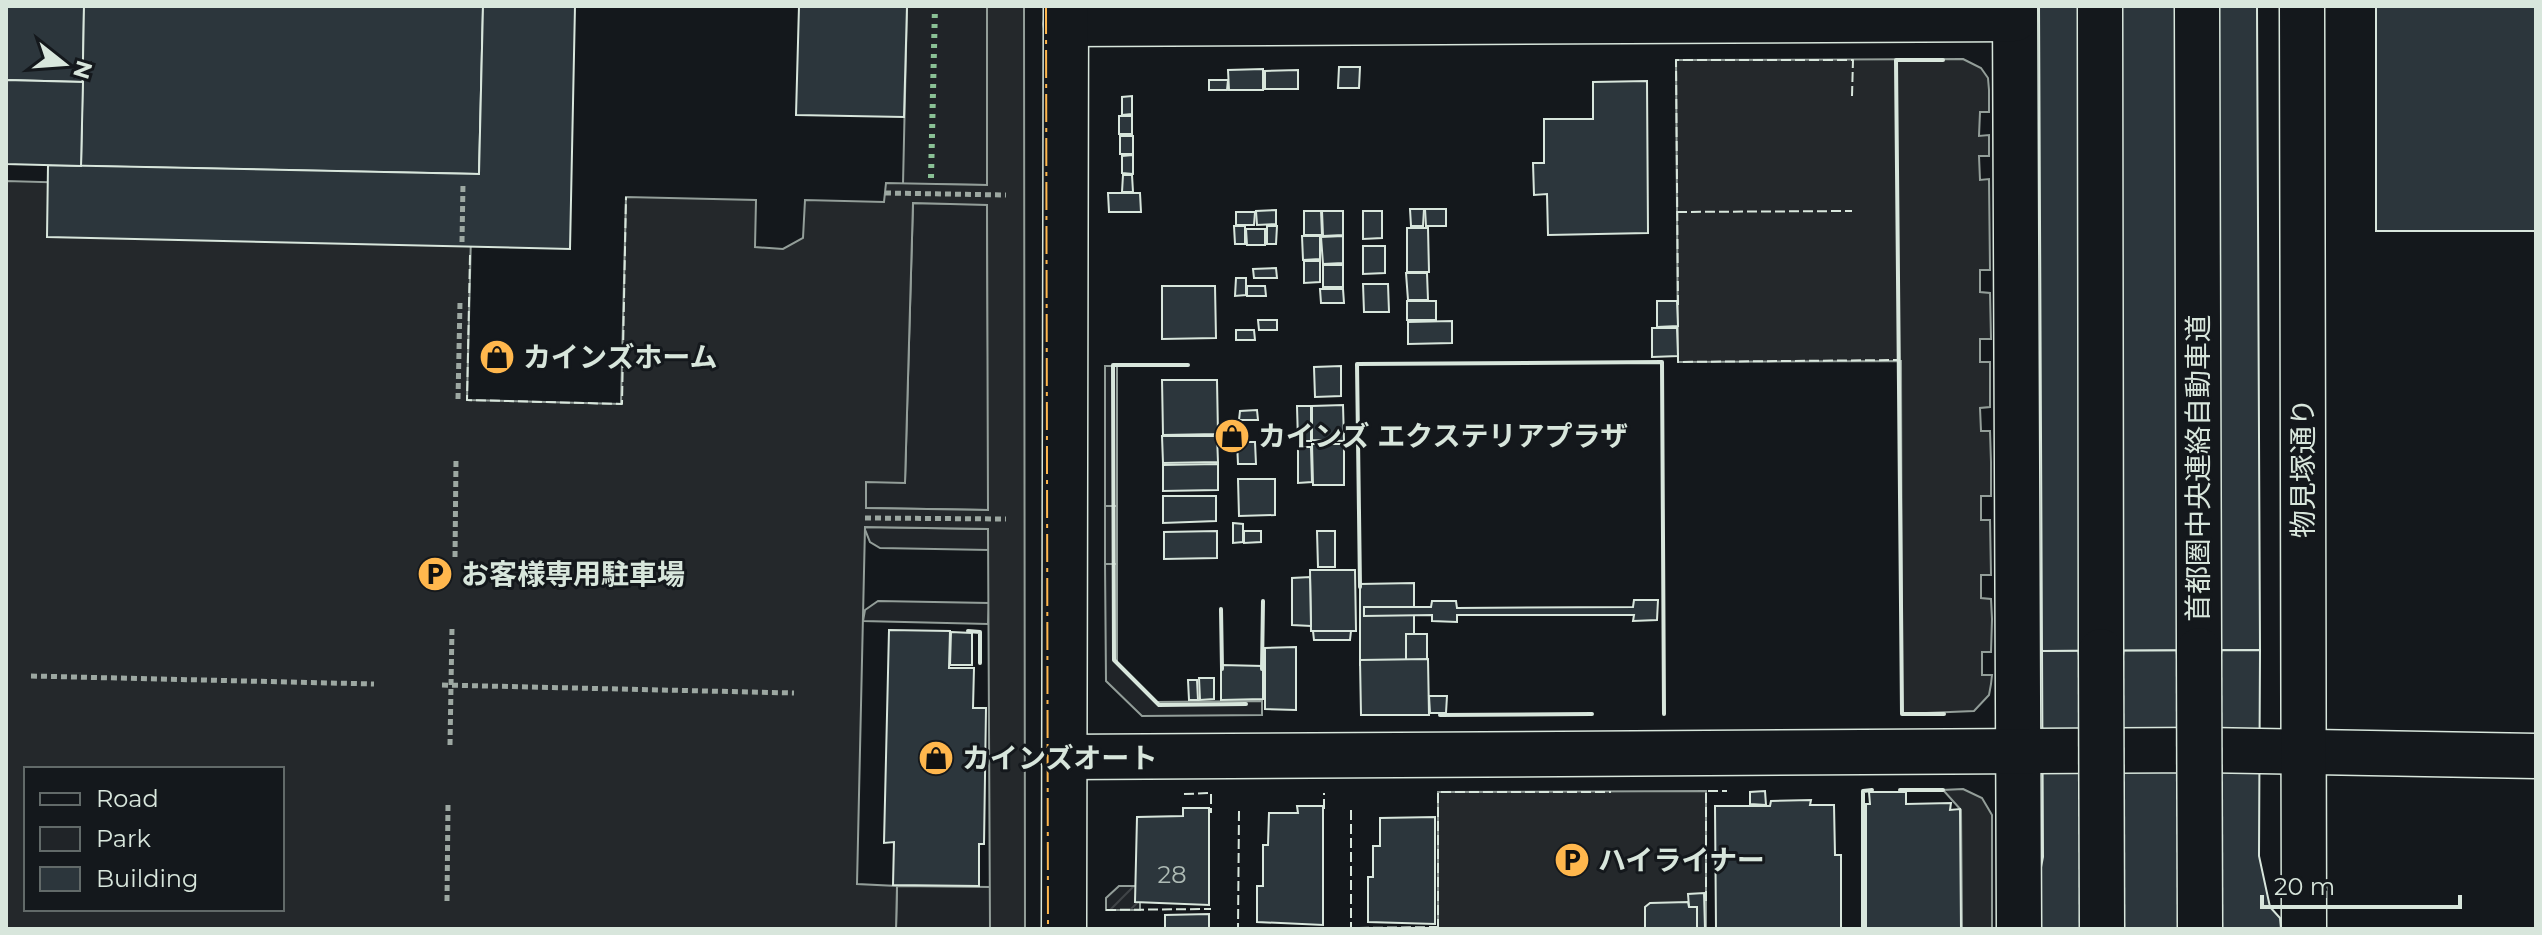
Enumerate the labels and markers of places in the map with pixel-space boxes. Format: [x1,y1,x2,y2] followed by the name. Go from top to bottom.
[478,338,516,376] shop icon: カインズホーム
[523,340,718,374] place label: カインズホーム
[1213,417,1251,455] shop icon: カインズ エクステリアプラザ
[1258,419,1629,453] place label: カインズ エクステリアプラザ
[416,555,454,593] parking icon: お客様専用駐車場
[461,557,685,591] place label: お客様専用駐車場
[917,739,955,777] shop icon: カインズオート
[962,741,1157,775] place label: カインズオート
[1553,841,1591,879] parking icon: ハイライナー
[1598,843,1765,877] place label: ハイライナー

